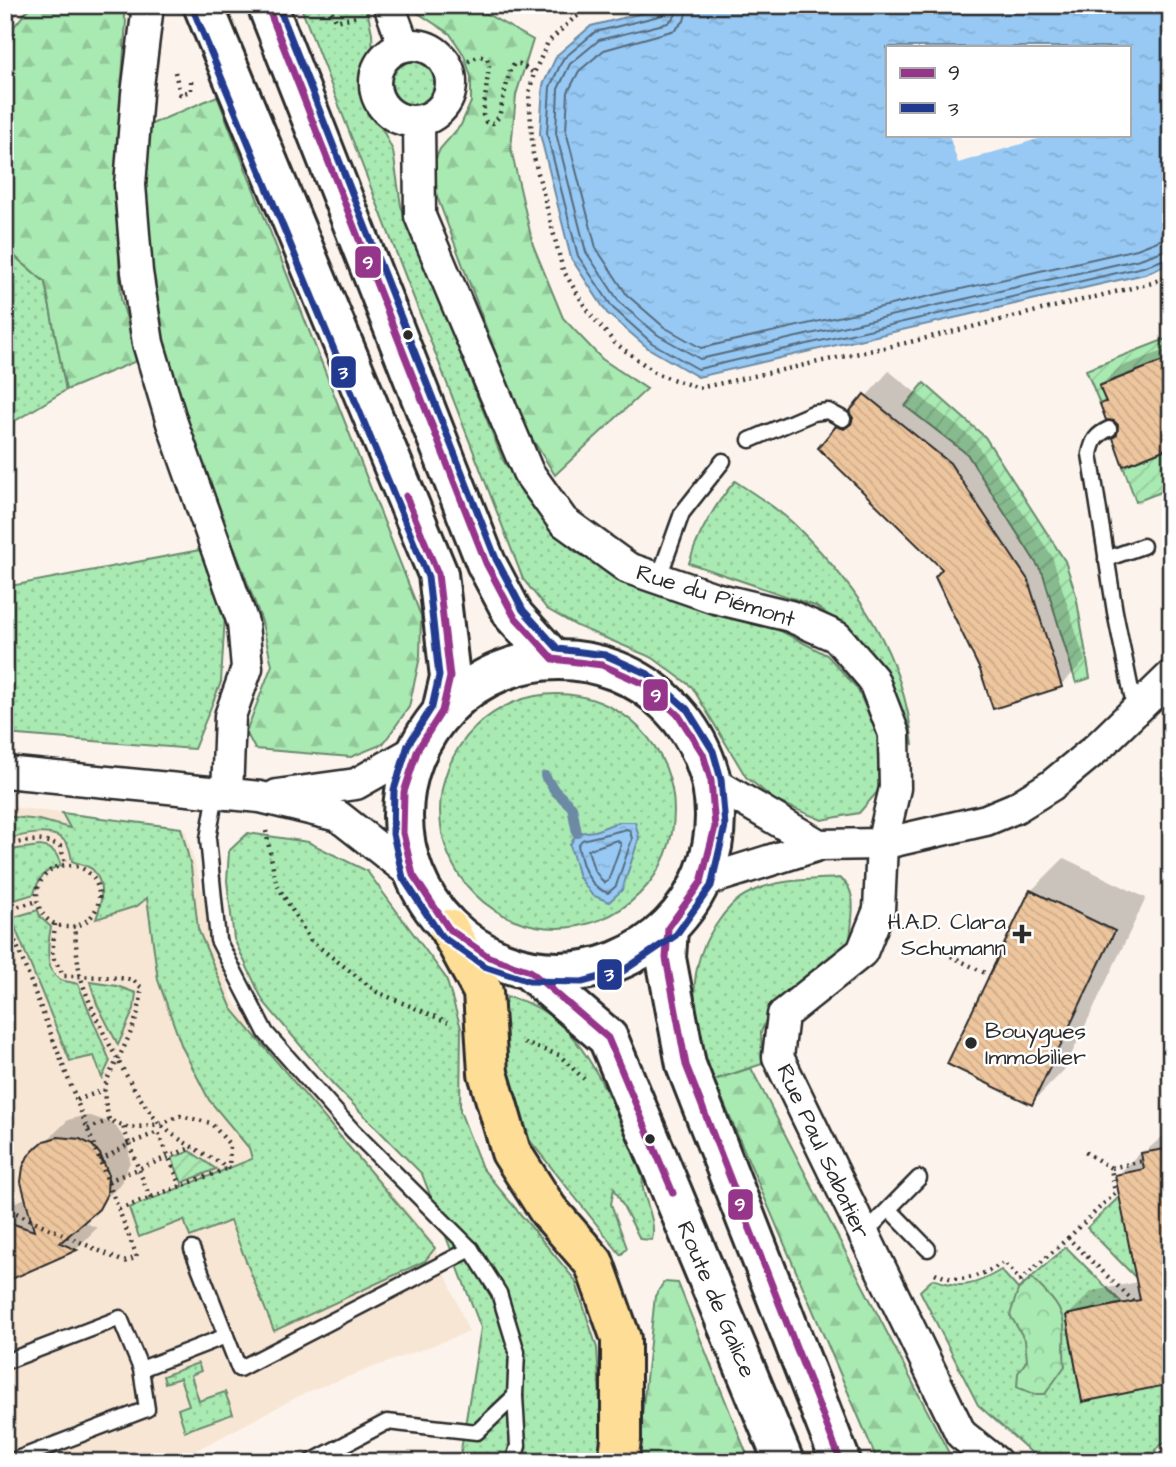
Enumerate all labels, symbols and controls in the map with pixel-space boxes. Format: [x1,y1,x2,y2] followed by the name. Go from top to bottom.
[886,46,1130,136] legend
[948,59,960,88] text: 9
[948,95,959,124] text: 3
[354,245,382,279] line badge: 9
[363,250,374,277] text: 9
[401,328,415,342] unlabelled marker
[330,355,357,389] line badge: 3
[337,360,348,387] text: 3
[632,557,800,636] street label: Rue du Piémont
[642,678,669,712] line badge: 9
[651,683,662,710] text: 9
[888,906,1006,964] place label: H.A.D. Clara Schumann
[1012,924,1032,944] marker: H.A.D. Clara Schumann
[596,958,623,991] line badge: 3
[603,962,614,989] text: 3
[985,1015,1086,1073] place label: Bouygues Immobilier
[963,1035,979,1051] marker: Bouygues Immobilier
[769,1059,878,1244] street label: Rue Paul Sabatier
[643,1132,657,1146] unlabelled marker
[727,1188,754,1221] line badge: 9
[735,1192,746,1219] text: 9
[669,1216,763,1383] street label: Route de Galice

